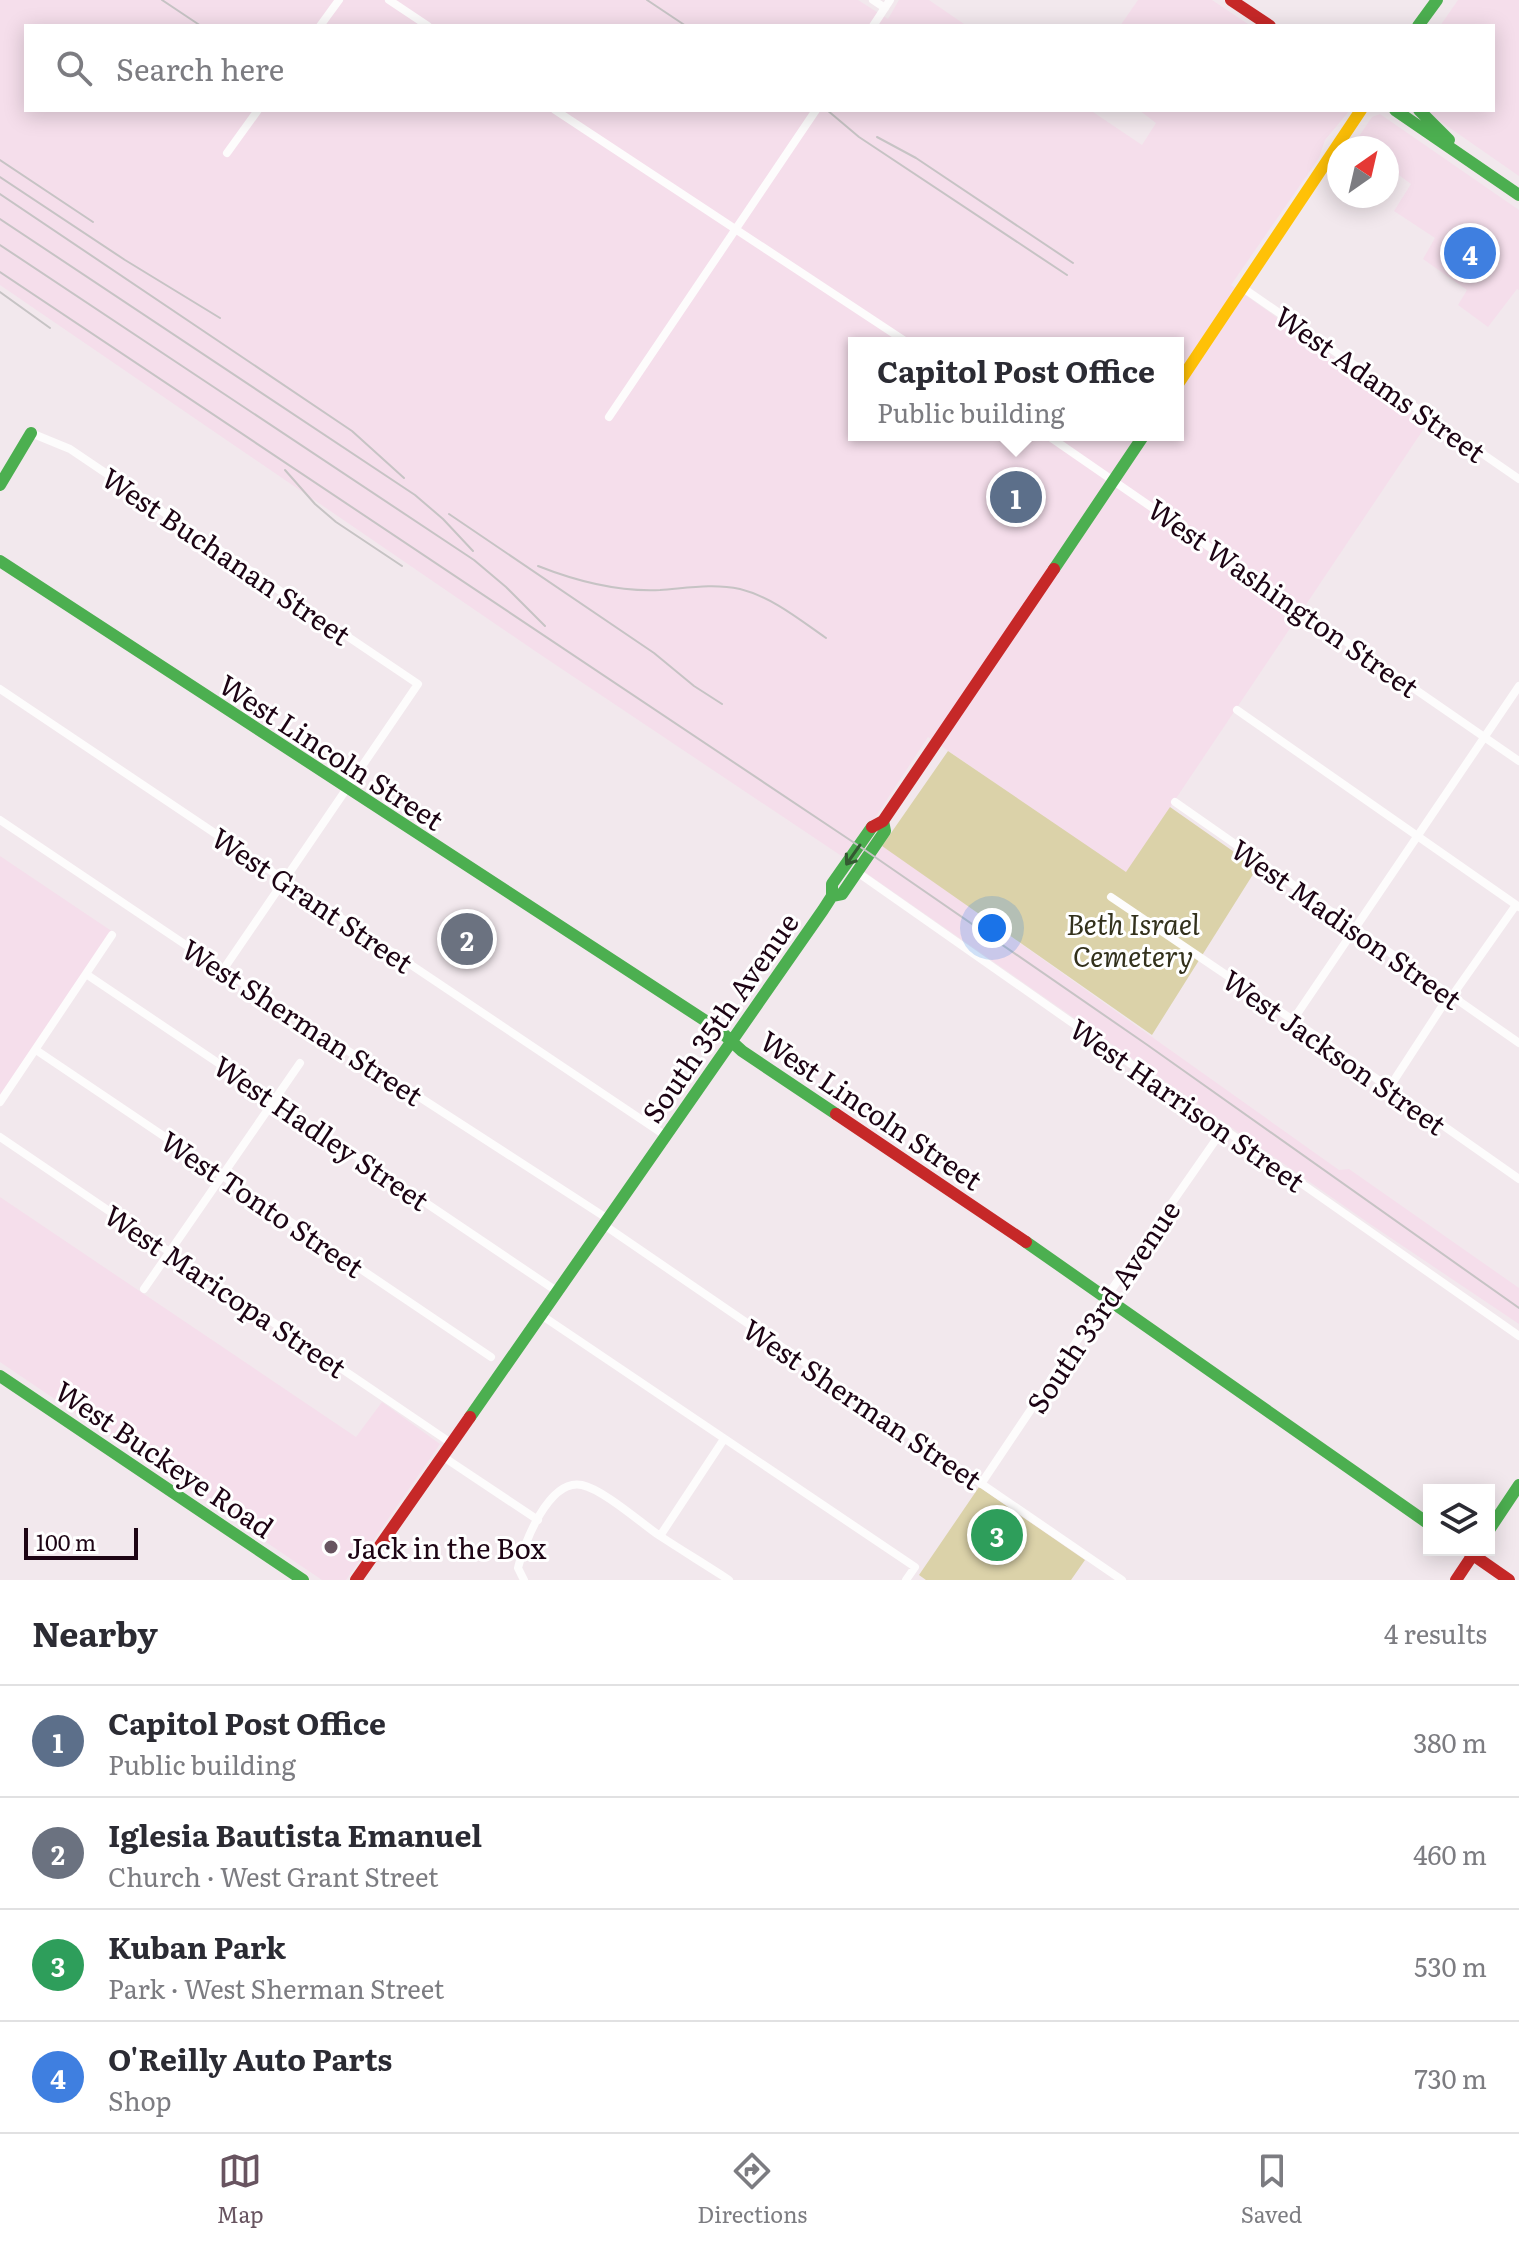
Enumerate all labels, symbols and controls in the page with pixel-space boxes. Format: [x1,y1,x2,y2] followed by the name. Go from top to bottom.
[24,24,1495,112] search box
[52,46,96,90] icon: search
[116,46,284,90] text: Search here
[1327,136,1399,208] north arrow
[1444,223,1496,283] pin: 4
[1267,294,1496,472] street label: West Adams Street
[848,337,1184,441] popup
[877,348,1155,392] text: Capitol Post Office
[877,392,1065,431] text: Public building
[94,456,361,655] street label: West Buchanan Street
[990,467,1042,527] pin: 1
[1140,487,1429,707] street label: West Washington Street
[211,663,453,840] street label: West Lincoln Street
[204,816,423,983] street label: West Grant Street
[1223,827,1472,1019] street label: West Madison Street
[845,844,861,866] one-way arrow
[1066,902,1200,976] park label: Beth Israel Cemetery
[631,903,807,1131] street label: South 35th Avenue
[972,908,1012,948] your location
[441,909,493,969] pin: 2
[174,927,433,1115] street label: West Sherman Street
[1215,958,1456,1145] street label: West Jackson Street
[1062,1007,1315,1201] street label: West Harrison Street
[752,1019,992,1200] street label: West Lincoln Street
[206,1044,439,1220] street label: West Hadley Street
[153,1119,374,1287] street label: West Tonto Street
[1015,1191,1189,1421] street label: South 33rd Avenue
[96,1193,356,1387] street label: West Maricopa Street
[735,1307,991,1499] street label: West Sherman Street
[47,1369,283,1547] street label: West Buckeye Road
[1423,1484,1495,1556] map controls
[1423,1484,1495,1556] button: layers
[971,1505,1023,1565] pin: 3
[24,1524,138,1560] scale bar
[36,1525,96,1558] text: 100 m
[347,1526,546,1568] place label: Jack in the Box
[322,1538,340,1556] marker: Jack in the Box
[32,1607,158,1657] text: Nearby
[1384,1613,1487,1652] text: 4 results
[108,1700,386,1744] text: Capitol Post Office
[53,1722,63,1761] text: 1
[1413,1722,1487,1761] text: 380 m
[108,1744,296,1783] text: Public building
[108,1812,482,1856] text: Iglesia Bautista Emanuel
[51,1834,65,1873] text: 2
[1413,1834,1487,1873] text: 460 m
[108,1856,439,1895] text: Church · West Grant Street
[108,1924,286,1968] text: Kuban Park
[51,1946,65,1985] text: 3
[1414,1946,1487,1985] text: 530 m
[108,1968,444,2007] text: Park · West Sherman Street
[108,2036,392,2080] text: O'Reilly Auto Parts
[50,2058,66,2097] text: 4
[1415,2058,1487,2097] text: 730 m
[108,2080,172,2119] text: Shop
[217,2149,264,2230] tab: Map
[697,2149,807,2230] tab: Directions
[1241,2149,1302,2230] tab: Saved

